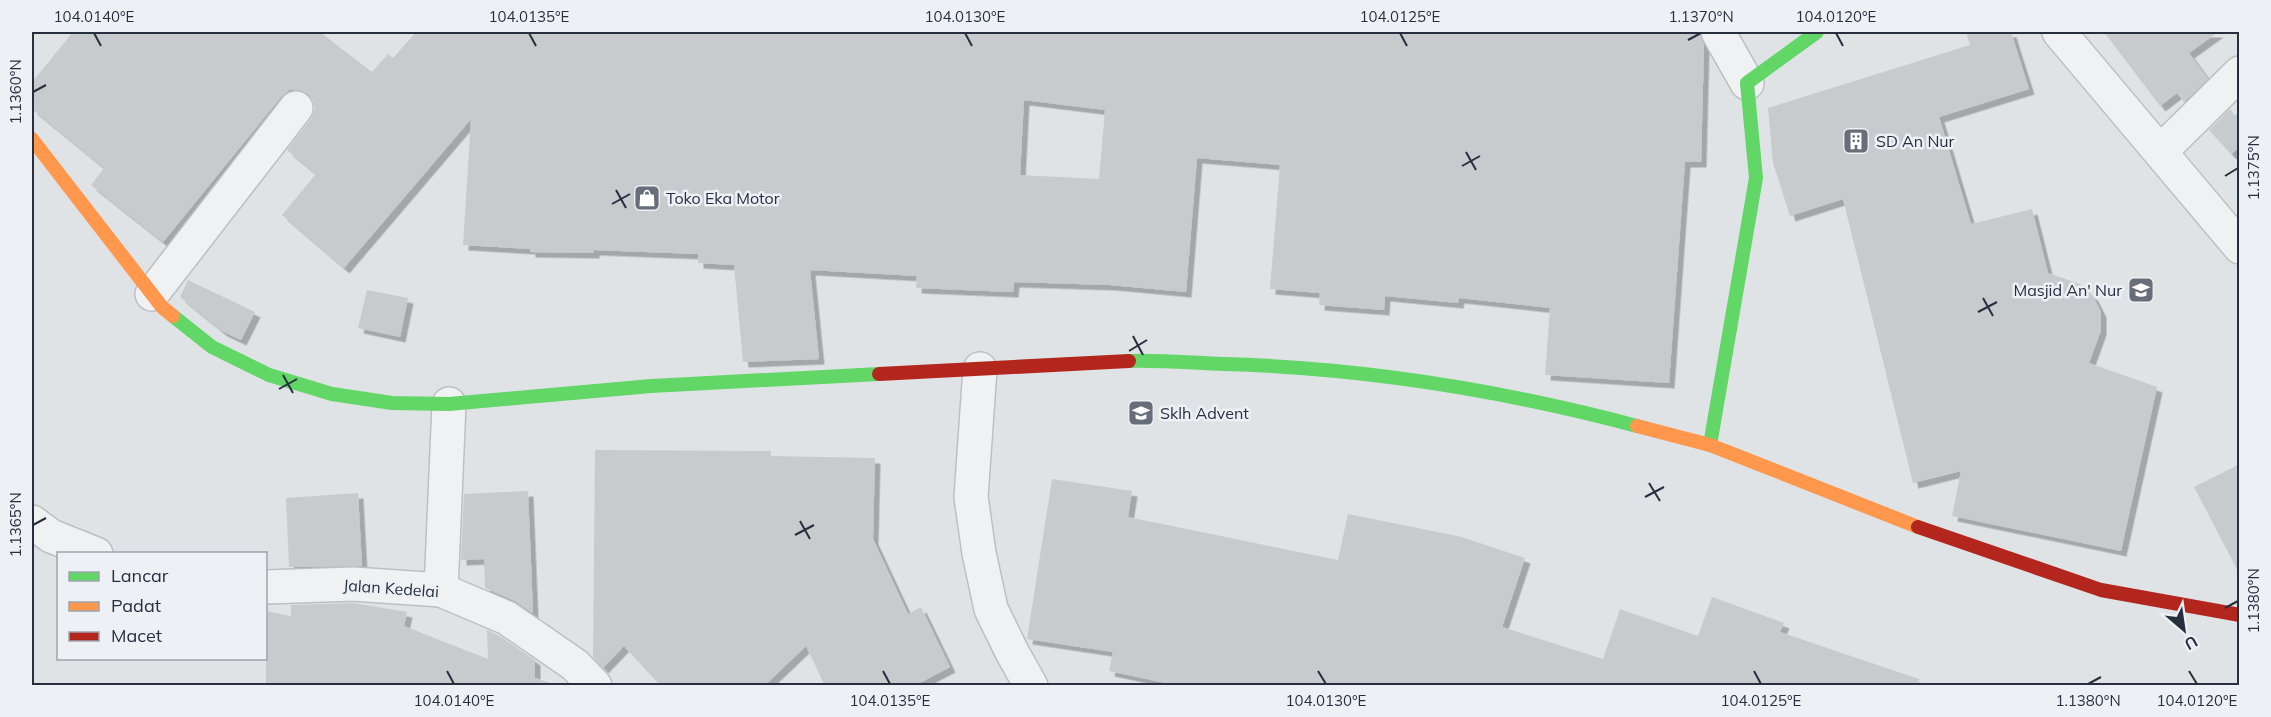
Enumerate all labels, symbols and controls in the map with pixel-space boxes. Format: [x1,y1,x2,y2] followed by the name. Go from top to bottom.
[54,7,135,26] text: 104.0140°E
[489,7,570,26] text: 104.0135°E
[925,7,1006,26] text: 104.0130°E
[1360,7,1441,26] text: 104.0125°E
[1668,7,1734,26] text: 1.1370°N
[1796,7,1877,26] text: 104.0120°E
[6,59,25,125] text: 1.1360°N
[1841,126,1871,156] building icon: SD An Nur
[1876,131,1955,151] place label: SD An Nur
[2244,135,2263,201] text: 1.1375°N
[632,183,662,213] shop icon: Toko Eka Motor
[666,188,780,208] place label: Toko Eka Motor
[2126,275,2156,305] school or university icon: Masjid An' Nur
[2014,280,2122,300] place label: Masjid An' Nur
[1126,398,1156,428] school or university icon: Sklh Advent
[1160,403,1249,423] place label: Sklh Advent
[6,492,25,558] text: 1.1365°N
[57,552,267,660] legend
[111,564,169,587] text: Lancar
[2244,568,2263,634] text: 1.1380°N
[342,575,440,601] street label: Jalan Kedelai
[111,594,161,617] text: Padat
[2154,600,2214,660] north arrow
[111,624,162,647] text: Macet
[2181,632,2201,655] text: U
[414,691,495,710] text: 104.0140°E
[850,691,931,710] text: 104.0135°E
[1286,691,1367,710] text: 104.0130°E
[1721,691,1802,710] text: 104.0125°E
[2055,691,2121,710] text: 1.1380°N
[2157,691,2238,710] text: 104.0120°E

